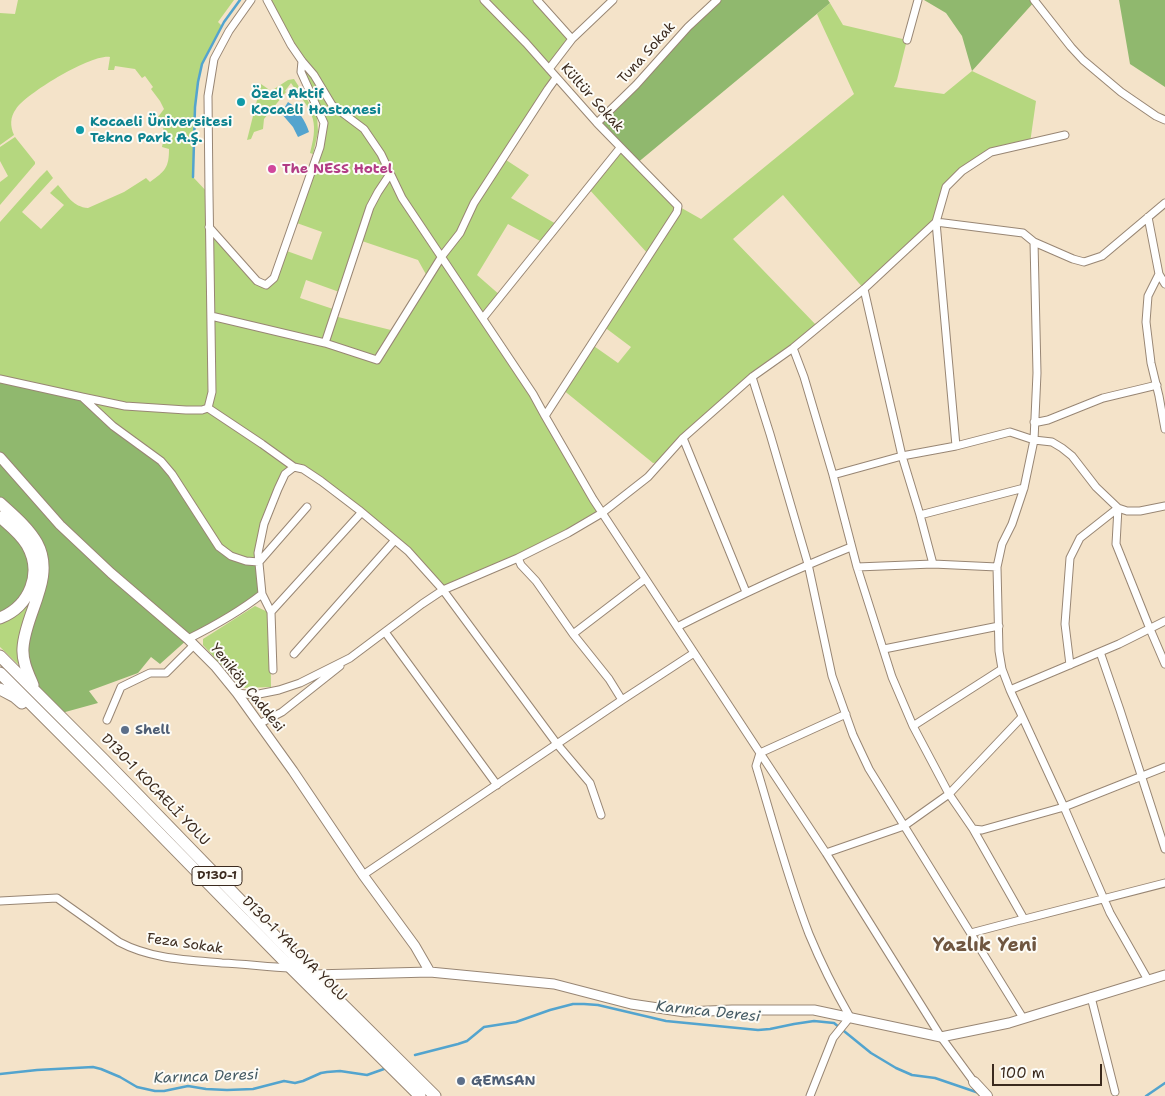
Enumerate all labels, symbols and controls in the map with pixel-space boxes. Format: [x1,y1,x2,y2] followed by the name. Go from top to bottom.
[615,19,679,87] street label: Tuna Sokak
[557,60,627,136] street label: Kültür Sokak
[251,86,381,118] place label: Özel Aktif Kocaeli Hastanesi
[235,96,247,108] marker: Özel Aktif Kocaeli Hastanesi
[90,114,232,146] place label: Kocaeli Üniversitesi Tekno Park A.Ş.
[74,124,86,136] marker: Kocaeli Üniversitesi Tekno Park A.Ş.
[282,161,393,177] place label: The NESS Hotel
[266,163,278,175] marker: The NESS Hotel
[206,641,288,735] street label: Yeniköy Caddesi
[135,722,170,738] place label: Shell
[119,724,131,736] marker: Shell
[97,731,213,849] street label: D130-1 KOCAELİ YOLU
[192,866,242,886] road number: D130-1
[238,893,350,1005] street label: D130-1 YALOVA YOLU
[146,930,224,958] street label: Feza Sokak
[933,935,1037,957] district label: Yazlık Yeni
[655,998,761,1026] water label: Karınca Deresi
[995,1054,1105,1086] scale bar
[1000,1063,1045,1083] text: 100 m
[153,1066,259,1088] water label: Karınca Deresi
[471,1073,536,1089] place label: GEMSAN
[455,1075,467,1087] marker: GEMSAN

